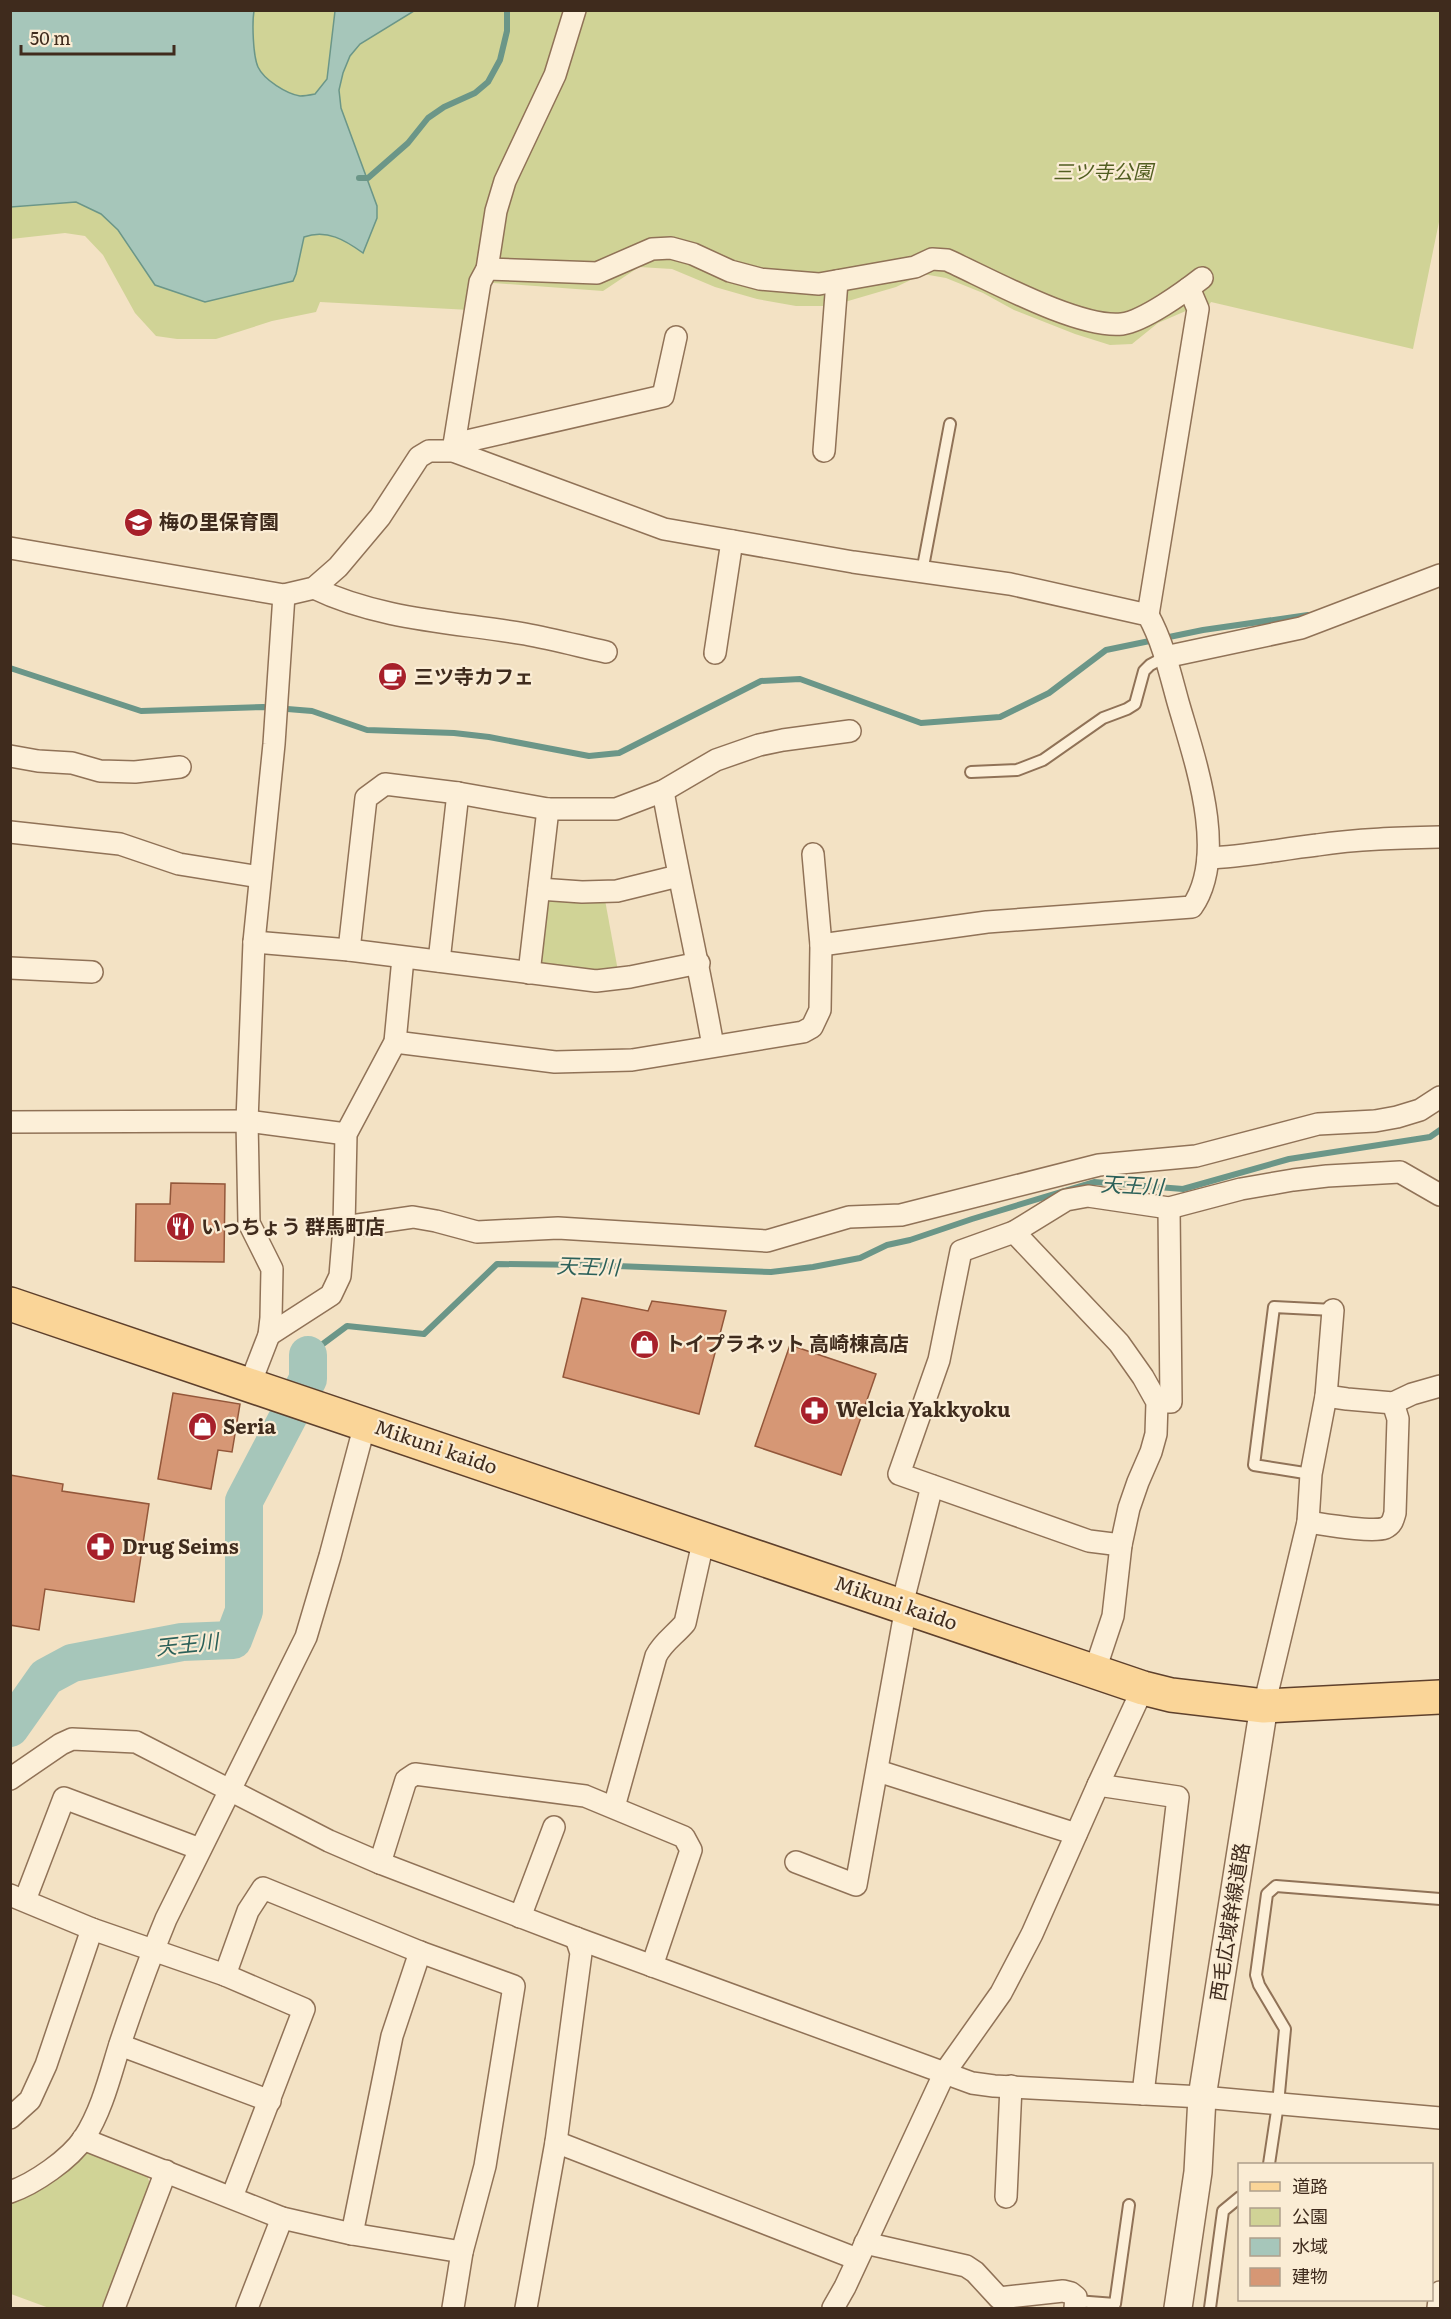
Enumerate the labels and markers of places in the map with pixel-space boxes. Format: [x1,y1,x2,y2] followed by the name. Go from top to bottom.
[159,505,279,535] place label: 梅の里保育園
[122,506,154,538] school or university icon: 梅の里保育園
[414,660,534,690] place label: 三ツ寺カフェ
[377,661,409,693] cafe icon: 三ツ寺カフェ
[201,1210,385,1240] place label: いっちょう 群馬町店
[164,1211,196,1243] restaurant icon: いっちょう 群馬町店
[665,1327,909,1357] place label: トイプラネット 高崎棟高店
[628,1328,660,1360] shop icon: トイプラネット 高崎棟高店
[836,1393,1011,1423] place label: Welcia Yakkyoku
[799,1394,831,1426] pharmacy icon: Welcia Yakkyoku
[223,1410,277,1440] place label: Seria
[186,1411,218,1443] shop icon: Seria
[122,1530,239,1560] place label: Drug Seims
[85,1531,117,1563] pharmacy icon: Drug Seims

